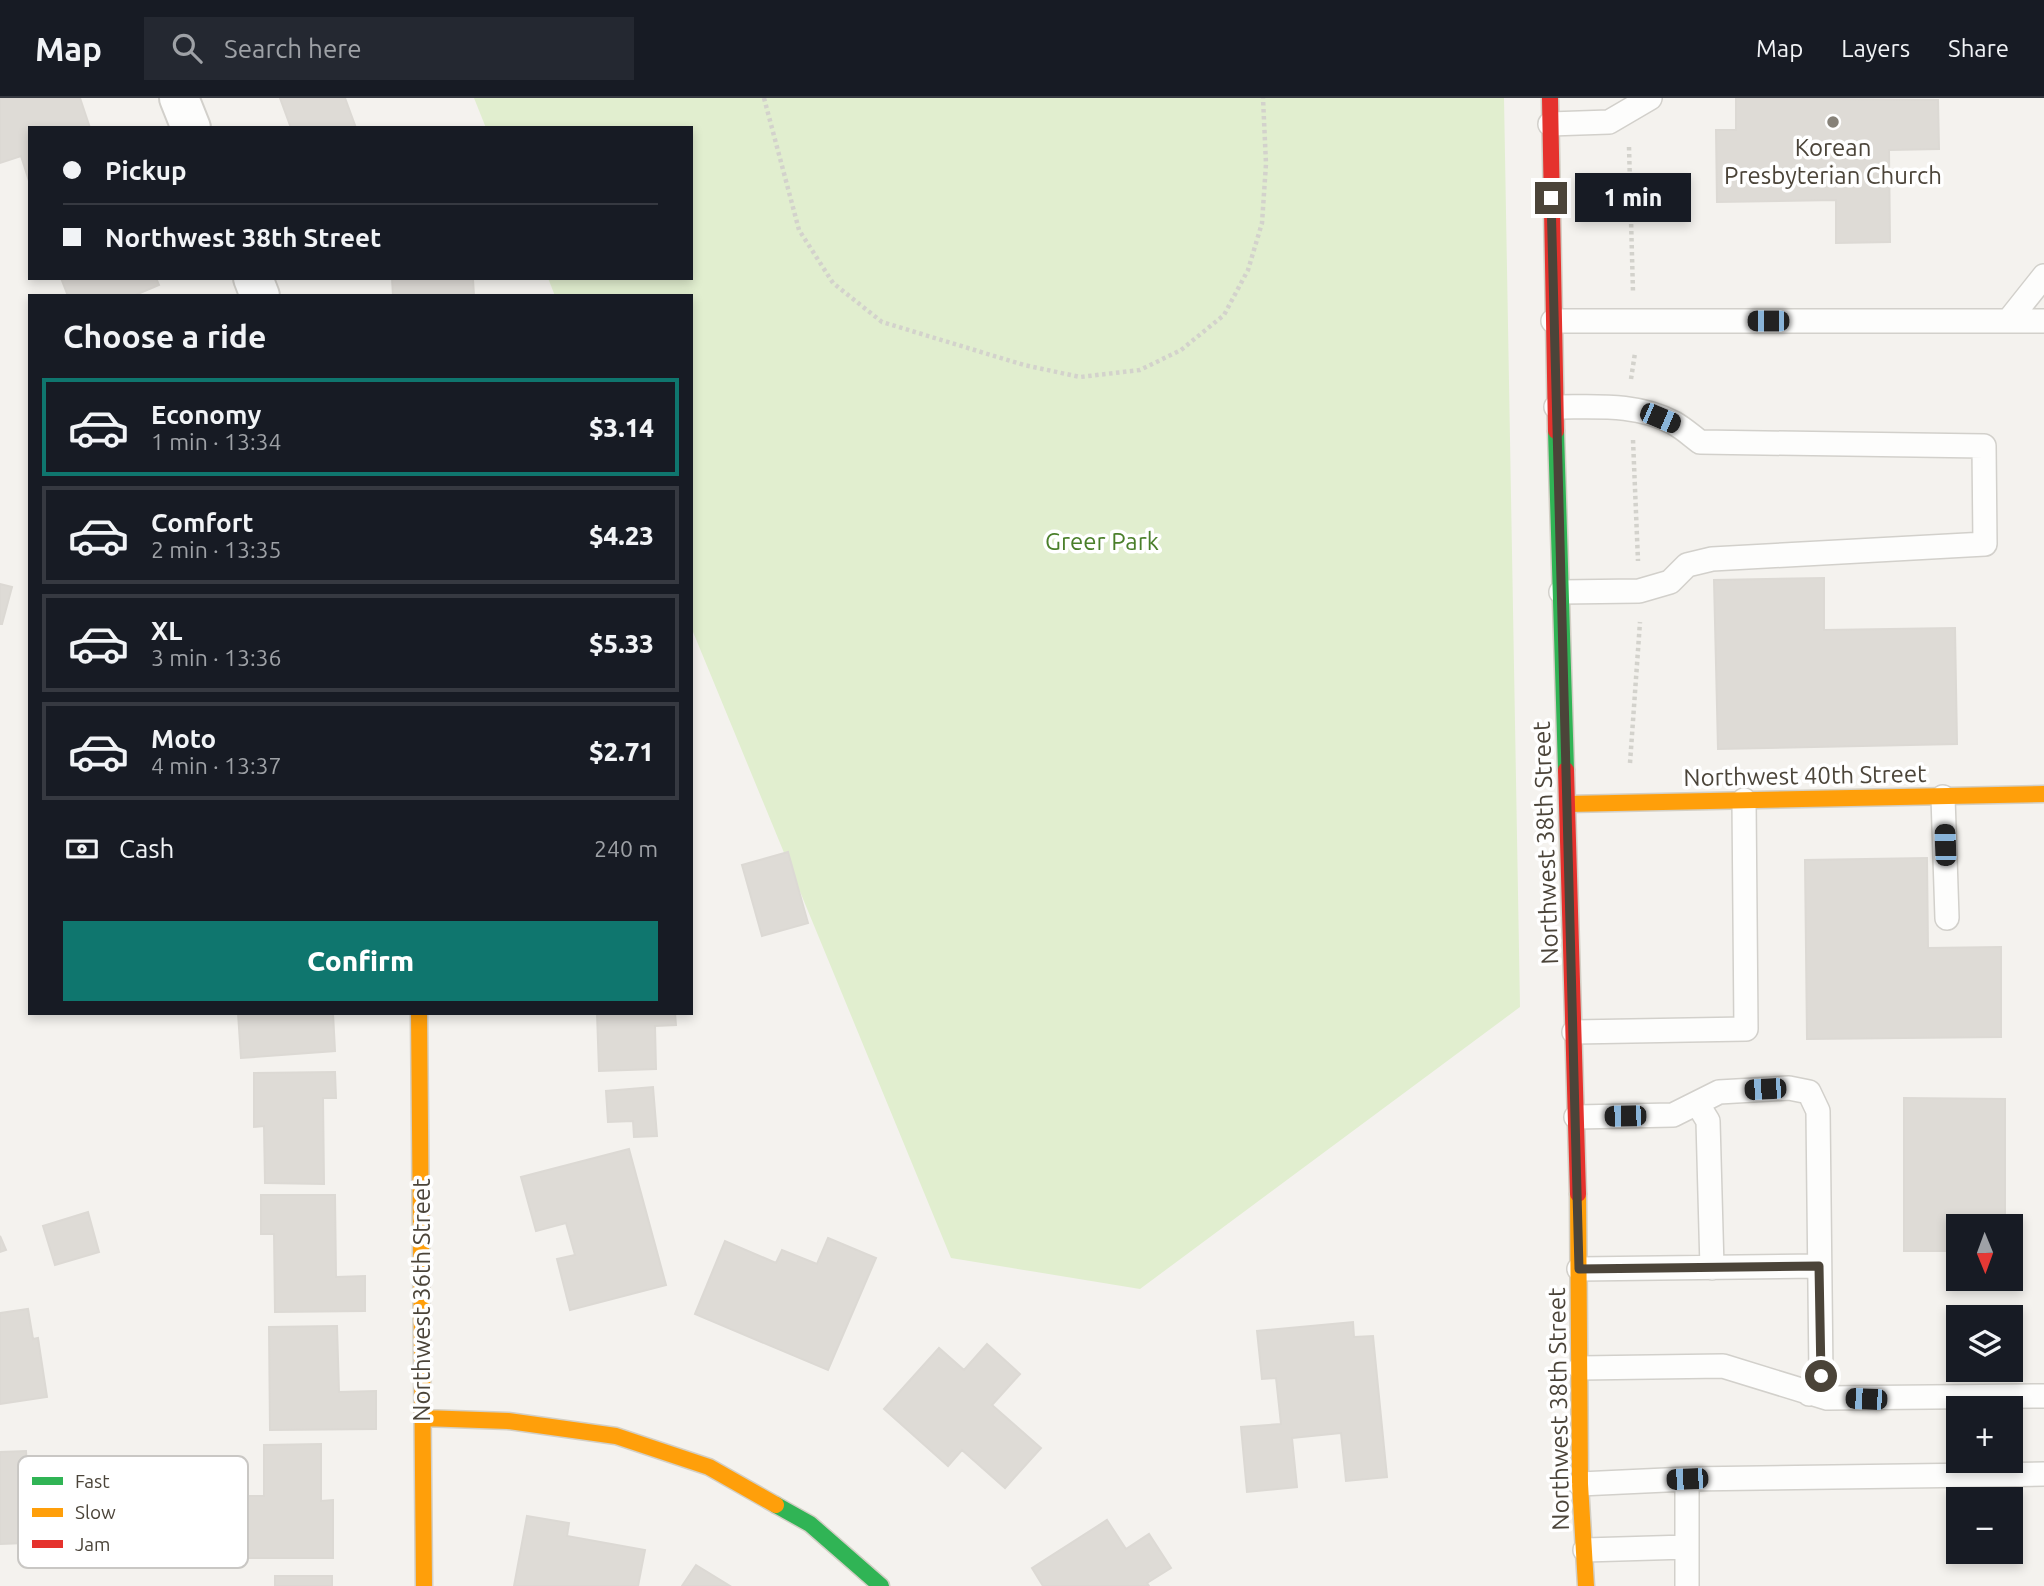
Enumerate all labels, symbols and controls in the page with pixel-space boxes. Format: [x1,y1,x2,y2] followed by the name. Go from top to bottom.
[144,17,634,80] search box
[168,29,206,67] icon: search
[35,30,102,67] text: Map
[224,34,362,63] text: Search here
[1756,35,1803,62] text: Map
[1841,35,1910,62] text: Layers
[1948,35,2009,62] text: Share
[1825,114,1841,130] marker: Korean Presbyterian Church
[1724,134,1942,189] place label: Korean Presbyterian Church
[105,156,187,185] text: Pickup
[1576,174,1691,222] callout: 1 min
[1535,182,1567,214] route end
[1604,185,1662,210] text: 1 min
[105,223,381,252] text: Northwest 38th Street
[1748,311,1790,332] car
[63,318,266,354] text: Choose a ride
[67,396,130,459] icon: car
[151,400,261,429] text: Economy
[1637,400,1684,436] car
[589,413,654,442] text: $3.14
[151,429,282,454] text: 1 min · 13:34
[67,504,130,567] icon: car
[151,508,254,537] text: Comfort
[589,521,654,550] text: $4.23
[1045,528,1159,555] park label: Greer Park
[151,537,282,562] text: 2 min · 13:35
[67,612,130,675] icon: car
[151,616,182,645] text: XL
[589,629,654,658] text: $5.33
[151,645,282,670] text: 3 min · 13:36
[67,720,130,783] icon: car
[1528,720,1563,965] street label: Northwest 38th Street
[151,724,216,753] text: Moto
[589,737,654,766] text: $2.71
[151,753,282,778] text: 4 min · 13:37
[1683,760,1927,791] street label: Northwest 40th Street
[1934,824,1957,866] car
[63,830,101,868] icon: cash
[119,834,174,863] text: Cash
[594,836,658,861] text: 240 m
[63,921,658,1001] button: Confirm
[1744,1077,1787,1101] car
[1604,1105,1647,1127] car
[408,1178,435,1422] street label: Northwest 36th Street
[1946,1214,2023,1292] north arrow
[1946,1214,2023,1564] map controls
[1543,1287,1574,1531] street label: Northwest 38th Street
[1946,1305,2023,1382] button: layers
[1805,1360,1837,1392] route start
[1845,1388,1888,1410] car
[1946,1396,2023,1473] button: +
[18,1456,248,1568] legend
[1666,1468,1709,1490] car
[75,1470,110,1492] text: Fast
[1946,1487,2023,1564] button: −
[75,1501,116,1523] text: Slow
[75,1533,111,1555] text: Jam

